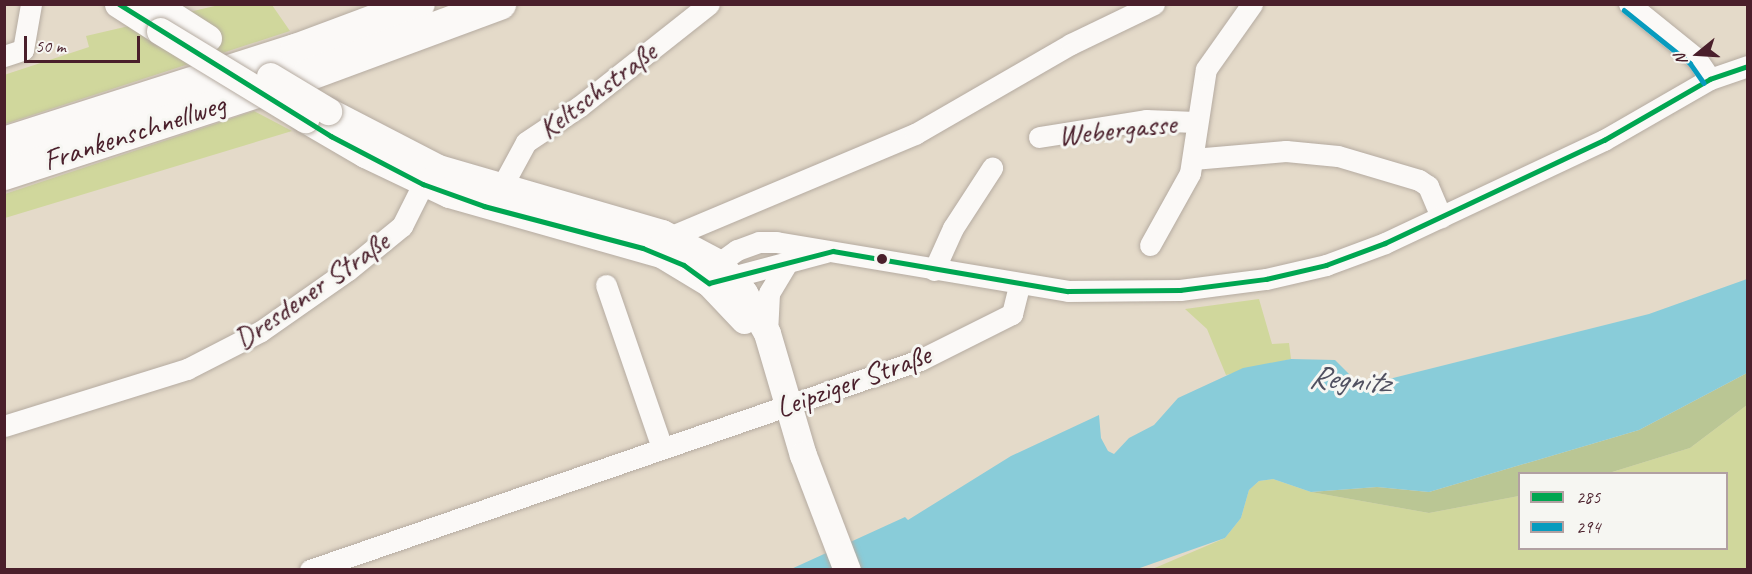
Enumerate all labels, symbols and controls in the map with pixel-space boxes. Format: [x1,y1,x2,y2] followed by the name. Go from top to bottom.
[27,24,142,62] scale bar
[1668,24,1728,84] north arrow
[531,34,663,146] street label: Keltschstraße
[35,35,66,57] text: 50 m
[1670,52,1692,67] text: N
[38,86,230,178] street label: Frankenschnellweg
[1056,105,1178,153] street label: Webergasse
[226,223,396,357] street label: Dresdener Straße
[876,253,888,265] unlabelled marker
[770,336,936,426] street label: Leipziger Straße
[1308,358,1390,402] water label: Regnitz
[1518,472,1728,550] legend
[1576,486,1600,508] text: 285
[1576,516,1600,538] text: 294

